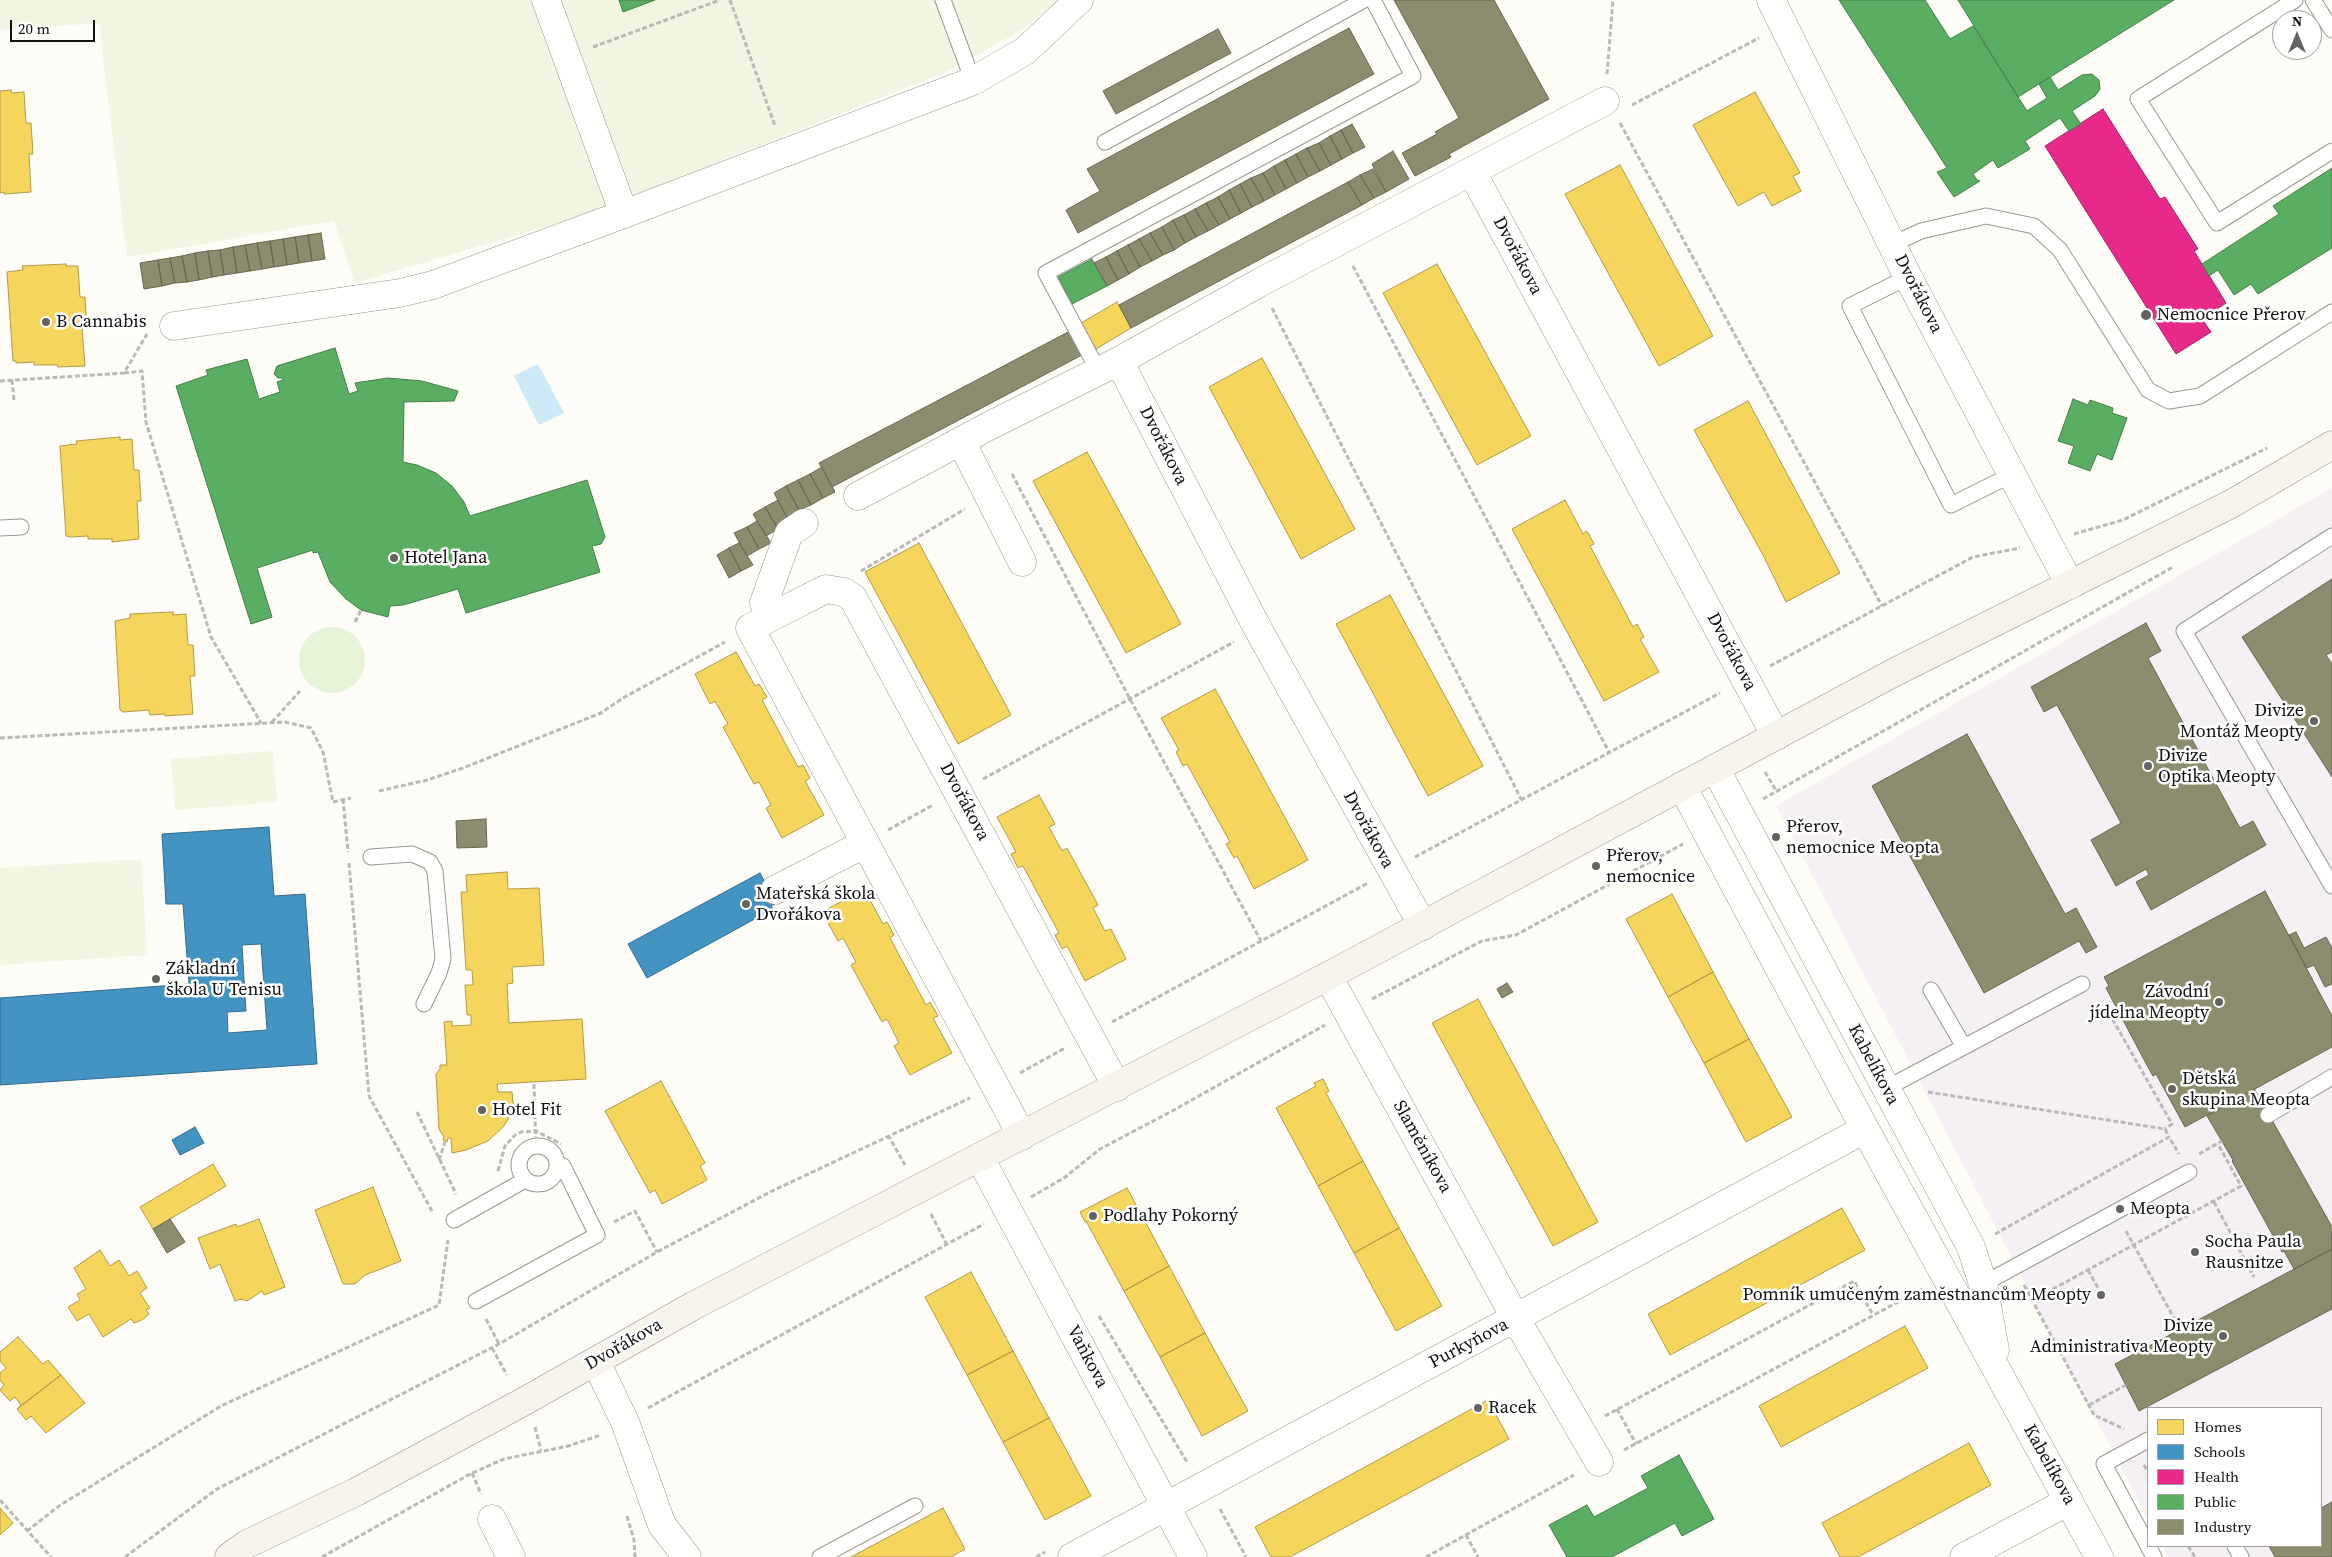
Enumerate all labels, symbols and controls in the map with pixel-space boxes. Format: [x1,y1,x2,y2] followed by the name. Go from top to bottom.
[12,10,98,42] scale bar
[2272,10,2322,60] north arrow
[2292,11,2302,31] text: N
[18,18,50,39] text: 20 m
[1487,213,1547,299] street label: Dvořákova
[1889,251,1947,337] street label: Dvořákova
[2157,304,2306,326] place label: Nemocnice Přerov
[2139,308,2153,322] marker: Nemocnice Přerov
[56,311,146,333] place label: B Cannabis
[40,316,52,328] marker: B Cannabis
[1134,403,1192,489] street label: Dvořákova
[404,547,487,569] place label: Hotel Jana
[388,552,400,564] marker: Hotel Jana
[1701,609,1761,695] street label: Dvořákova
[2180,700,2304,742] place label: Divize Montáž Meopty
[2308,715,2320,727] marker: Divize Montáž Meopty
[2158,745,2276,788] place label: Divize Optika Meopty
[934,759,994,845] street label: Dvořákova
[2142,760,2154,772] marker: Divize Optika Meopty
[1338,787,1398,873] street label: Dvořákova
[1786,816,1939,859] place label: Přerov, nemocnice Meopta
[1770,831,1782,843] marker: Přerov, nemocnice Meopta
[1606,845,1695,888] place label: Přerov, nemocnice
[1590,860,1602,872] marker: Přerov, nemocnice
[756,883,876,926] place label: Mateřská škola Dvořákova
[740,898,752,910] marker: Mateřská škola Dvořákova
[166,958,282,1001] place label: Základní škola U Tenisu
[150,973,162,985] marker: Základní škola U Tenisu
[2090,981,2209,1024] place label: Závodní jídelna Meopty
[2213,996,2225,1008] marker: Závodní jídelna Meopty
[1843,1021,1903,1109] street label: Kabelíkova
[2182,1068,2310,1110] place label: Dětská skupina Meopta
[2166,1083,2178,1095] marker: Dětská skupina Meopta
[1388,1097,1456,1197] street label: Slaměníkova
[492,1099,561,1121] place label: Hotel Fit
[476,1104,488,1116] marker: Hotel Fit
[2130,1198,2190,1220] place label: Meopta
[2114,1203,2126,1215] marker: Meopta
[1103,1205,1238,1227] place label: Podlahy Pokorný
[1087,1210,1099,1222] marker: Podlahy Pokorný
[2205,1231,2301,1274] place label: Socha Paula Rausnitze
[2189,1246,2201,1258] marker: Socha Paula Rausnitze
[1742,1284,2091,1306] place label: Pomník umučeným zaměstnancům Meopty
[2095,1289,2107,1301] marker: Pomník umučeným zaměstnancům Meopty
[582,1314,666,1376] street label: Dvořákova
[1426,1314,1512,1374] street label: Purkyňova
[2030,1315,2213,1358] place label: Divize Administrativa Meopty
[1062,1322,1112,1392] street label: Vaňkova
[2217,1330,2229,1342] marker: Divize Administrativa Meopty
[1488,1397,1537,1419] place label: Racek
[1472,1402,1484,1414] marker: Racek
[2147,1407,2322,1547] legend
[2194,1416,2241,1437] text: Homes
[2018,1421,2080,1509] street label: Kabelíkova
[2194,1441,2245,1462] text: Schools
[2194,1466,2239,1487] text: Health
[2194,1491,2236,1512] text: Public
[2194,1516,2251,1537] text: Industry

